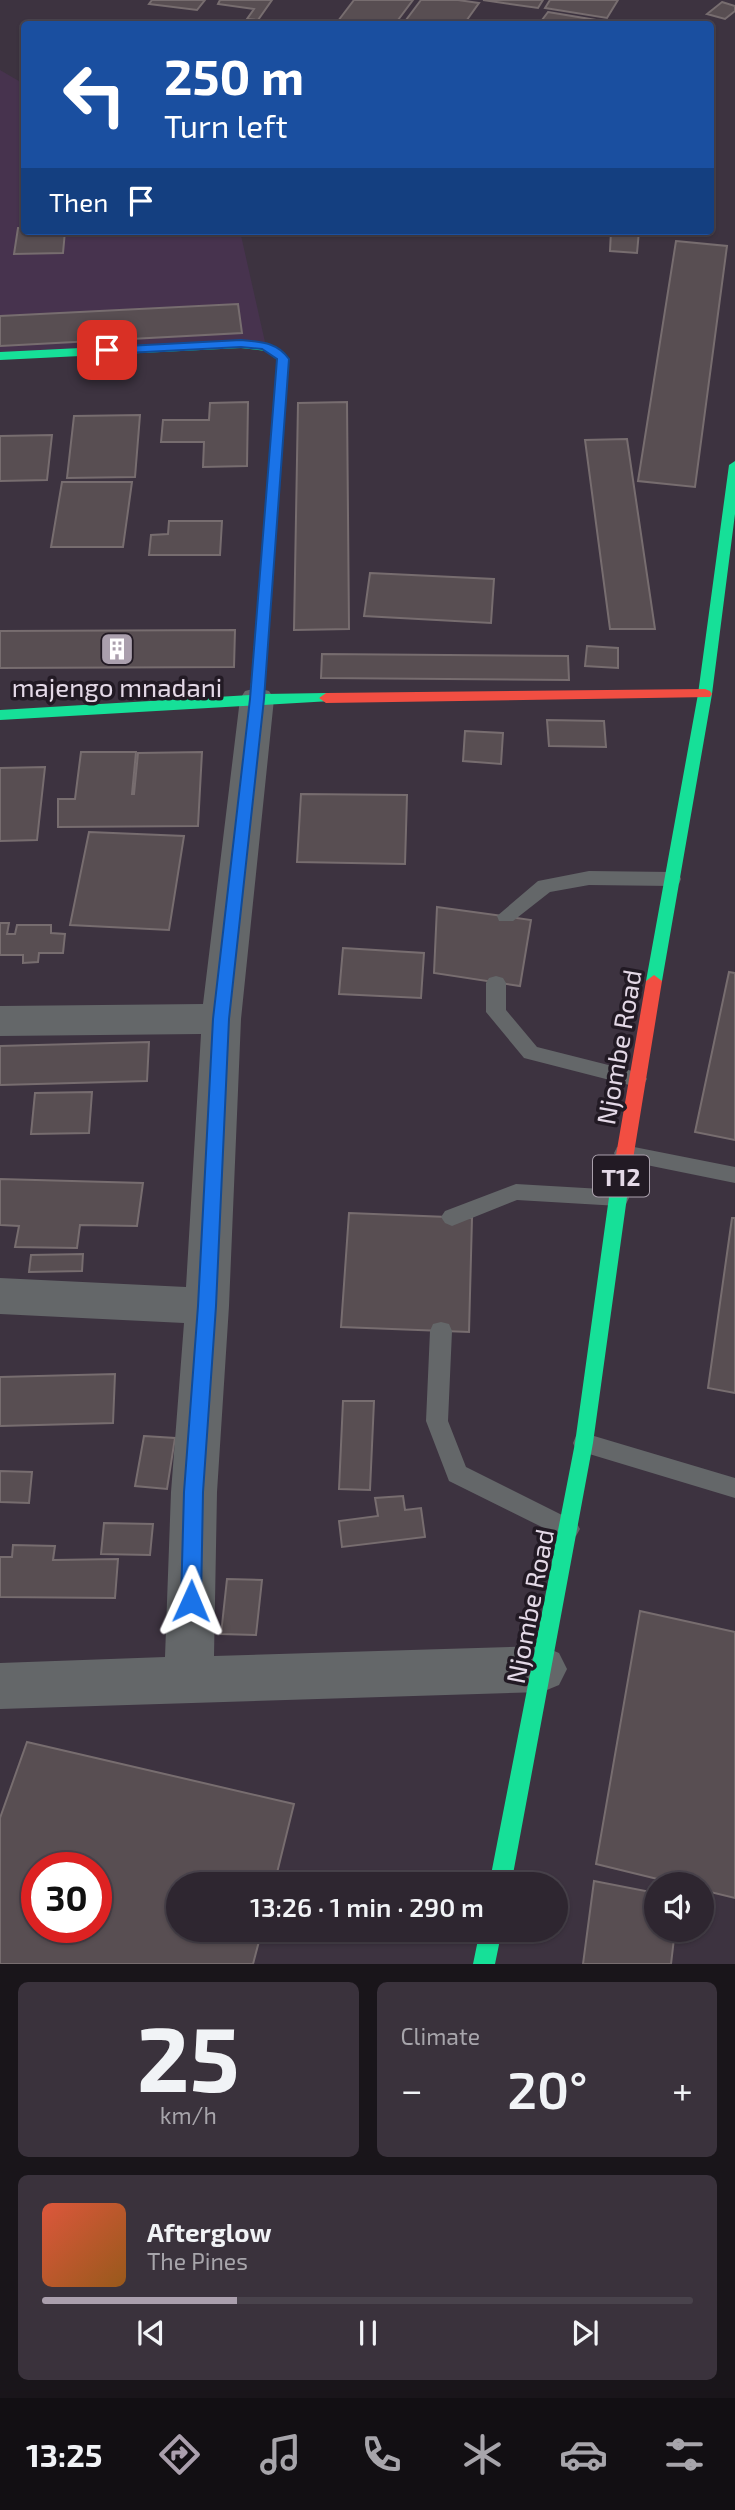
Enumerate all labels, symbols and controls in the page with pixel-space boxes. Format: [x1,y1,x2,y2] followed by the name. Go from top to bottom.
[164,46,304,105] text: 250 m
[49,49,140,140] icon: left
[164,106,288,144] text: Turn left
[122,182,160,220] icon: arrive
[49,186,108,217] text: Then
[77,320,137,380] pin
[88,331,126,369] icon: arrive
[98,630,136,668] building icon: majengo mnadani
[12,671,222,702] place label: majengo mnadani
[589,967,647,1127] street label: Njombe Road
[593,1156,649,1196] road number: T12
[499,1526,559,1686] street label: Njombe Road
[154,1564,228,1638] position arrow
[21,1852,112,1943] speed limit sign: 30
[644,1872,714,1942] map controls
[644,1872,714,1942] button: sound
[250,1891,484,1922] text: 13:26 · 1 min · 290 m
[137,2001,240,2110] text: 25
[401,2022,480,2050] text: Climate
[507,2057,588,2119] text: 20°
[401,2066,423,2112] text: −
[672,2066,693,2112] text: +
[160,2101,217,2129] text: km/h
[147,2216,272,2247] text: Afterglow
[147,2247,248,2275] text: The Pines
[132,2314,170,2352] icon: previous
[349,2314,387,2352] icon: pause
[566,2314,604,2352] icon: next
[155,2430,204,2479] icon: directions
[256,2430,305,2479] icon: music
[357,2430,406,2479] icon: phone
[458,2430,507,2479] icon: climate
[559,2430,608,2479] icon: car
[660,2430,709,2479] icon: filters
[26,2435,102,2473] text: 13:25

